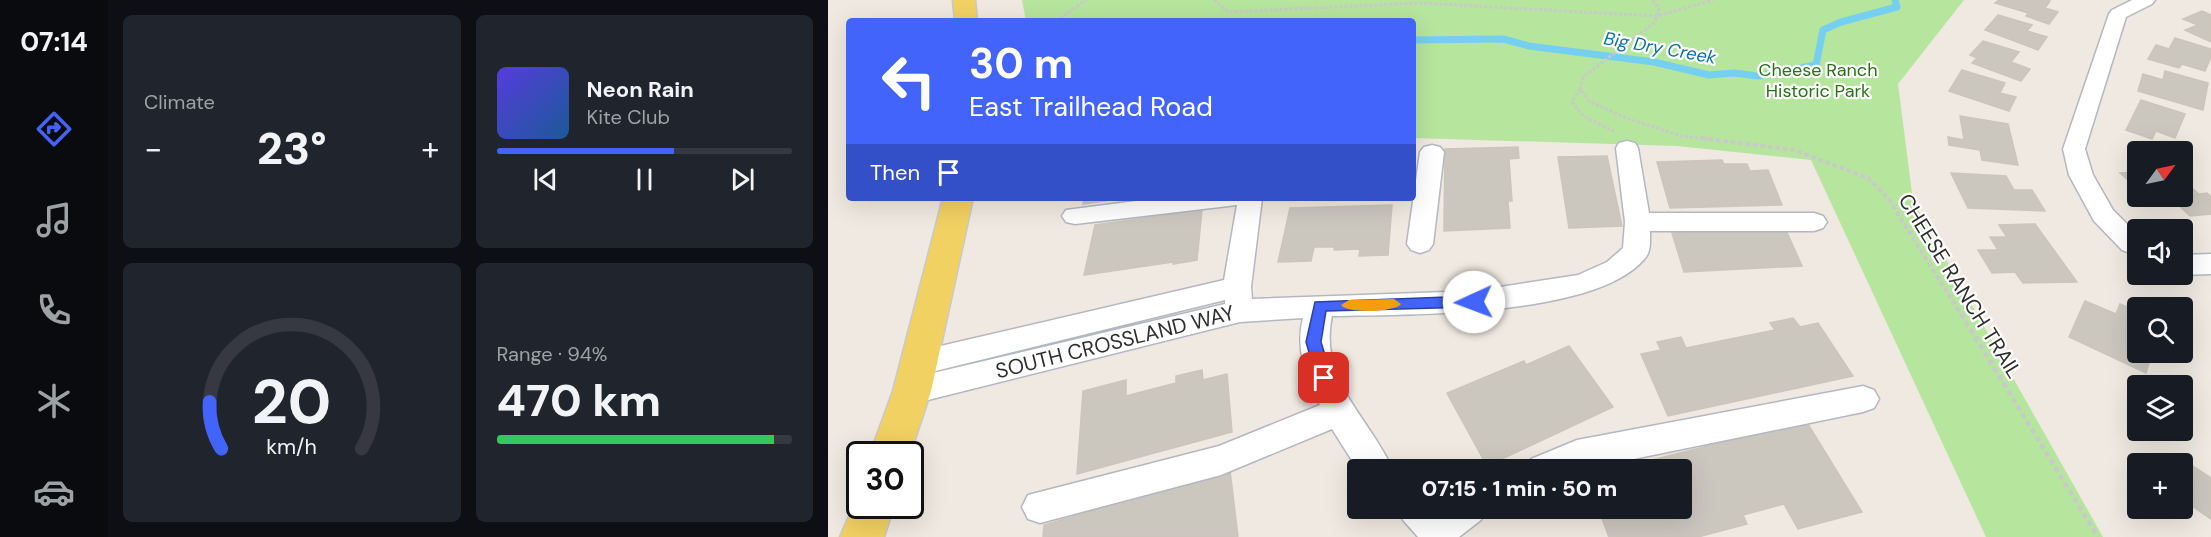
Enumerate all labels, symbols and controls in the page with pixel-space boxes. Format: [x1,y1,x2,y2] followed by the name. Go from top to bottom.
[20,24,88,59] text: 07:14
[1602,26,1719,70] water label: Big Dry Creek
[969,36,1073,91] text: 30 m
[870,42,948,120] icon: left
[1759,58,1877,103] park label: Cheese Ranch Historic Park
[587,75,694,104] text: Neon Rain
[144,89,215,115] text: Climate
[969,89,1213,124] text: East Trailhead Road
[587,104,670,130] text: Kite Club
[33,108,75,150] icon: directions
[257,119,327,178] text: 23°
[144,127,162,170] text: −
[421,127,440,170] text: +
[2127,141,2193,207] north arrow
[2127,141,2193,519] map controls
[932,156,965,189] icon: arrive
[870,158,920,187] text: Then
[529,163,562,196] icon: previous
[628,163,661,196] icon: pause
[726,163,759,196] icon: next
[1892,188,2028,384] street label: CHEESE RANCH TRAIL
[33,199,75,241] icon: music
[2127,219,2193,285] button: sound
[1442,270,1506,334] position arrow
[33,289,75,331] icon: phone
[2127,297,2193,363] button: search
[993,299,1237,385] street label: SOUTH CROSSLAND WAY
[497,341,608,367] text: Range · 94%
[1298,352,1349,403] pin
[252,361,332,442] text: 20
[1307,361,1340,394] icon: arrive
[497,371,661,430] text: 470 km
[2127,375,2193,441] button: layers
[33,380,75,422] icon: climate
[266,434,317,462] text: km/h
[846,441,924,519] speed limit sign: 30
[2127,453,2193,519] button: +
[33,471,75,513] icon: car
[1422,474,1617,503] text: 07:15 · 1 min · 50 m

